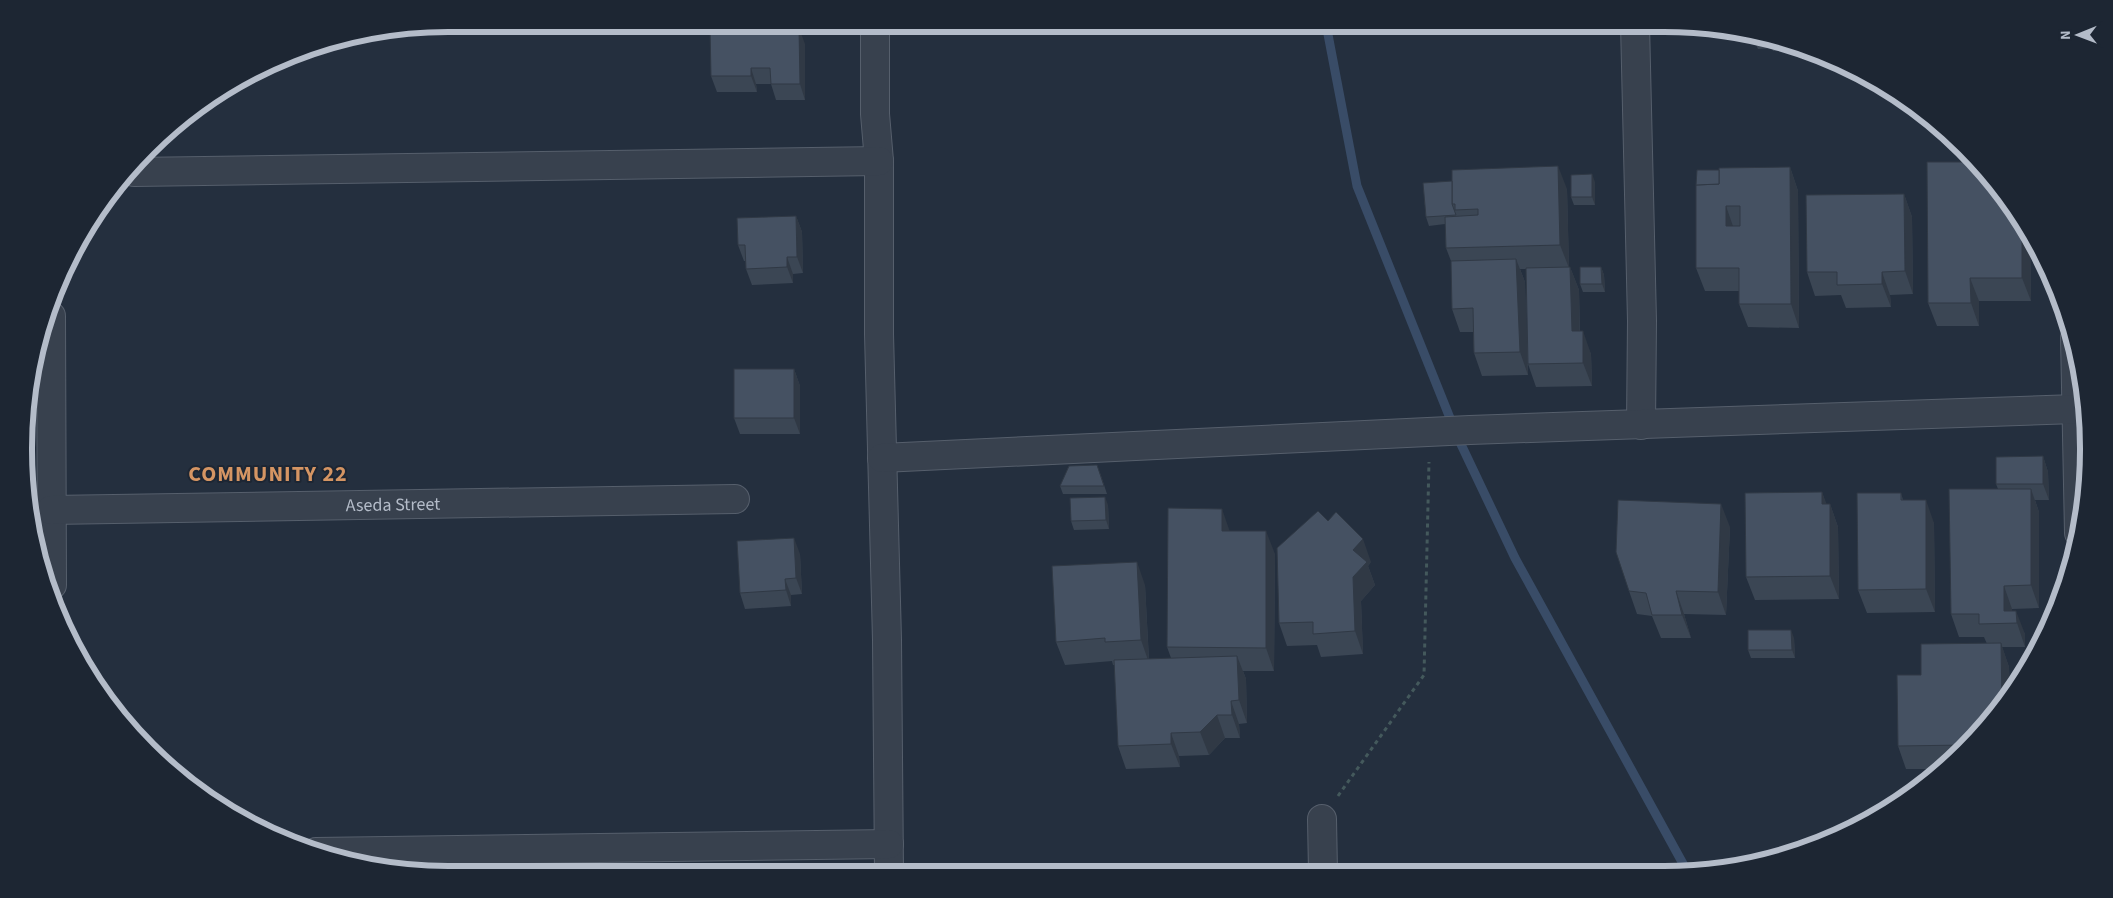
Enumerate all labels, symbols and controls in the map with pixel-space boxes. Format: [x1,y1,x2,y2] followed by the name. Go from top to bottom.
[2053,10,2103,60] north arrow
[2056,30,2076,40] text: N
[188,458,348,490] district label: COMMUNITY 22
[346,491,440,518] street label: Aseda Street

